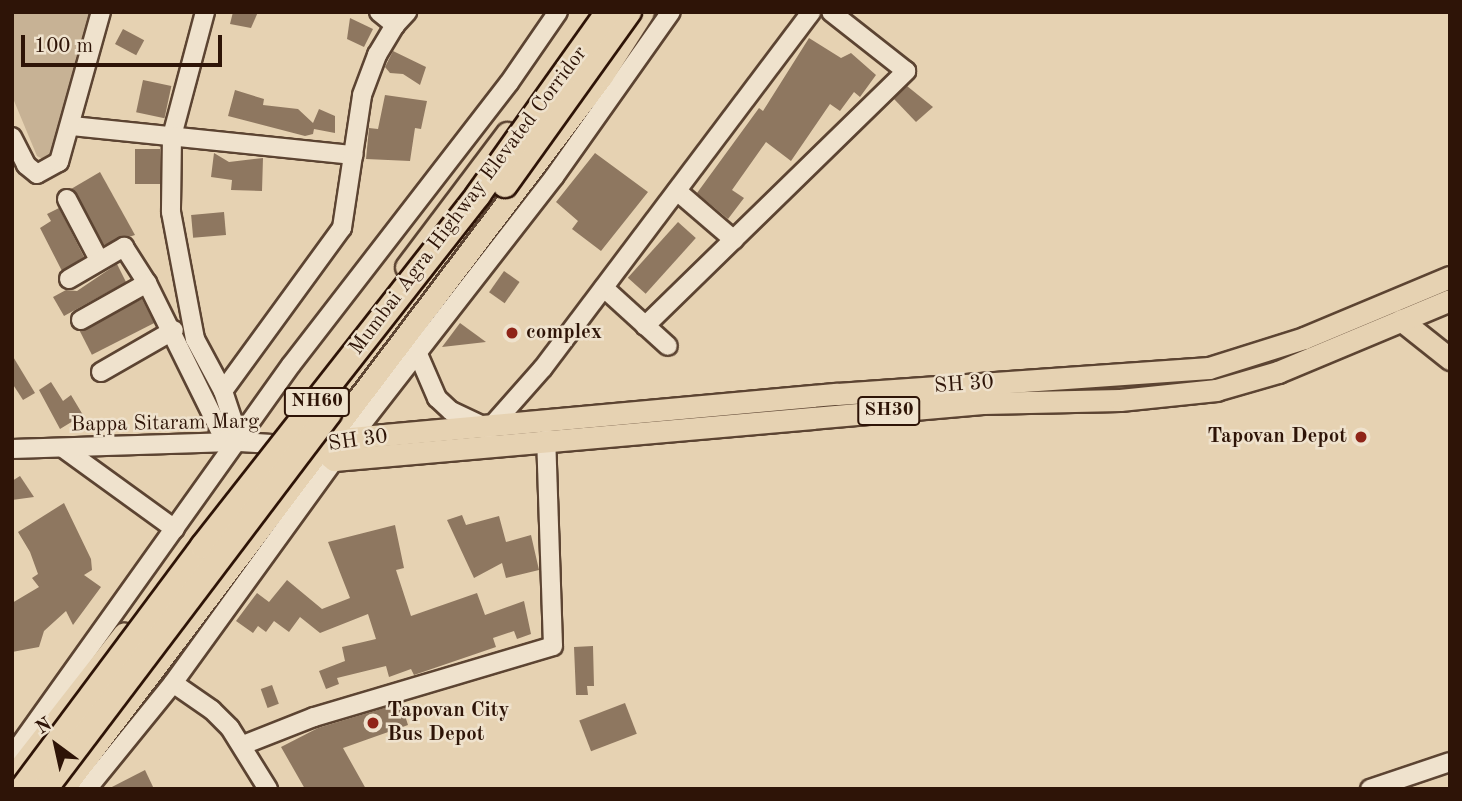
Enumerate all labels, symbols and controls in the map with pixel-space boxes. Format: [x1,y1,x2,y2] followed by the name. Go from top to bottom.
[24,21,226,65] scale bar
[34,36,93,57] text: 100 m
[345,42,593,360] street label: Mumbai Agra Highway Elevated Corridor
[526,320,602,346] place label: complex
[504,325,520,341] marker: complex
[933,370,995,400] street label: SH 30
[284,386,350,418] road number: NH60
[856,396,922,426] road number: SH30
[70,410,260,438] street label: Bappa Sitaram Marg
[327,424,389,458] street label: SH 30
[1207,424,1347,450] place label: Tapovan Depot
[1353,429,1369,445] marker: Tapovan Depot
[387,698,509,748] place label: Tapovan City Bus Depot
[21,710,91,780] north arrow
[33,715,56,739] text: N
[365,715,381,731] marker: Tapovan City Bus Depot

